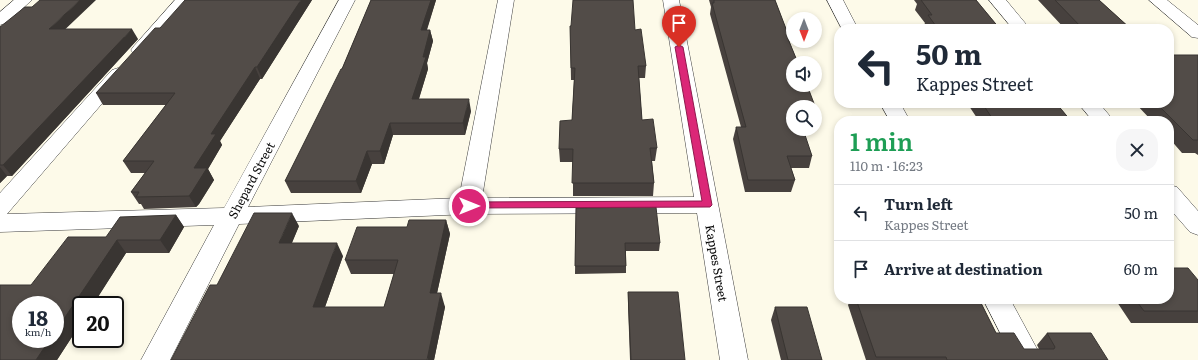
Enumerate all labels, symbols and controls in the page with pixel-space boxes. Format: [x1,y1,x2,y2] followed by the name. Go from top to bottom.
[662,6,696,47] pin
[668,12,690,34] icon: arrive
[786,12,822,48] north arrow
[786,12,822,136] map controls
[916,32,982,74] text: 50 m
[850,40,902,92] icon: left
[786,56,822,92] button: sound
[916,70,1033,97] text: Kappes Street
[786,100,822,136] button: search
[850,123,913,158] text: 1 min
[1116,129,1158,171] button: close
[223,138,279,222] street label: Shepard Street
[850,156,923,175] text: 110 m · 16:23
[448,185,490,227] position arrow
[884,192,953,215] text: Turn left
[1124,201,1158,224] text: 50 m
[850,202,872,224] icon: left
[884,215,969,234] text: Kappes Street
[701,223,733,303] street label: Kappes Street
[884,257,1043,280] text: Arrive at destination
[1124,257,1158,280] text: 60 m
[850,258,872,280] icon: arrive
[72,296,124,348] speed limit sign: 20
[28,302,48,332] text: 18
[25,324,51,339] text: km/h

